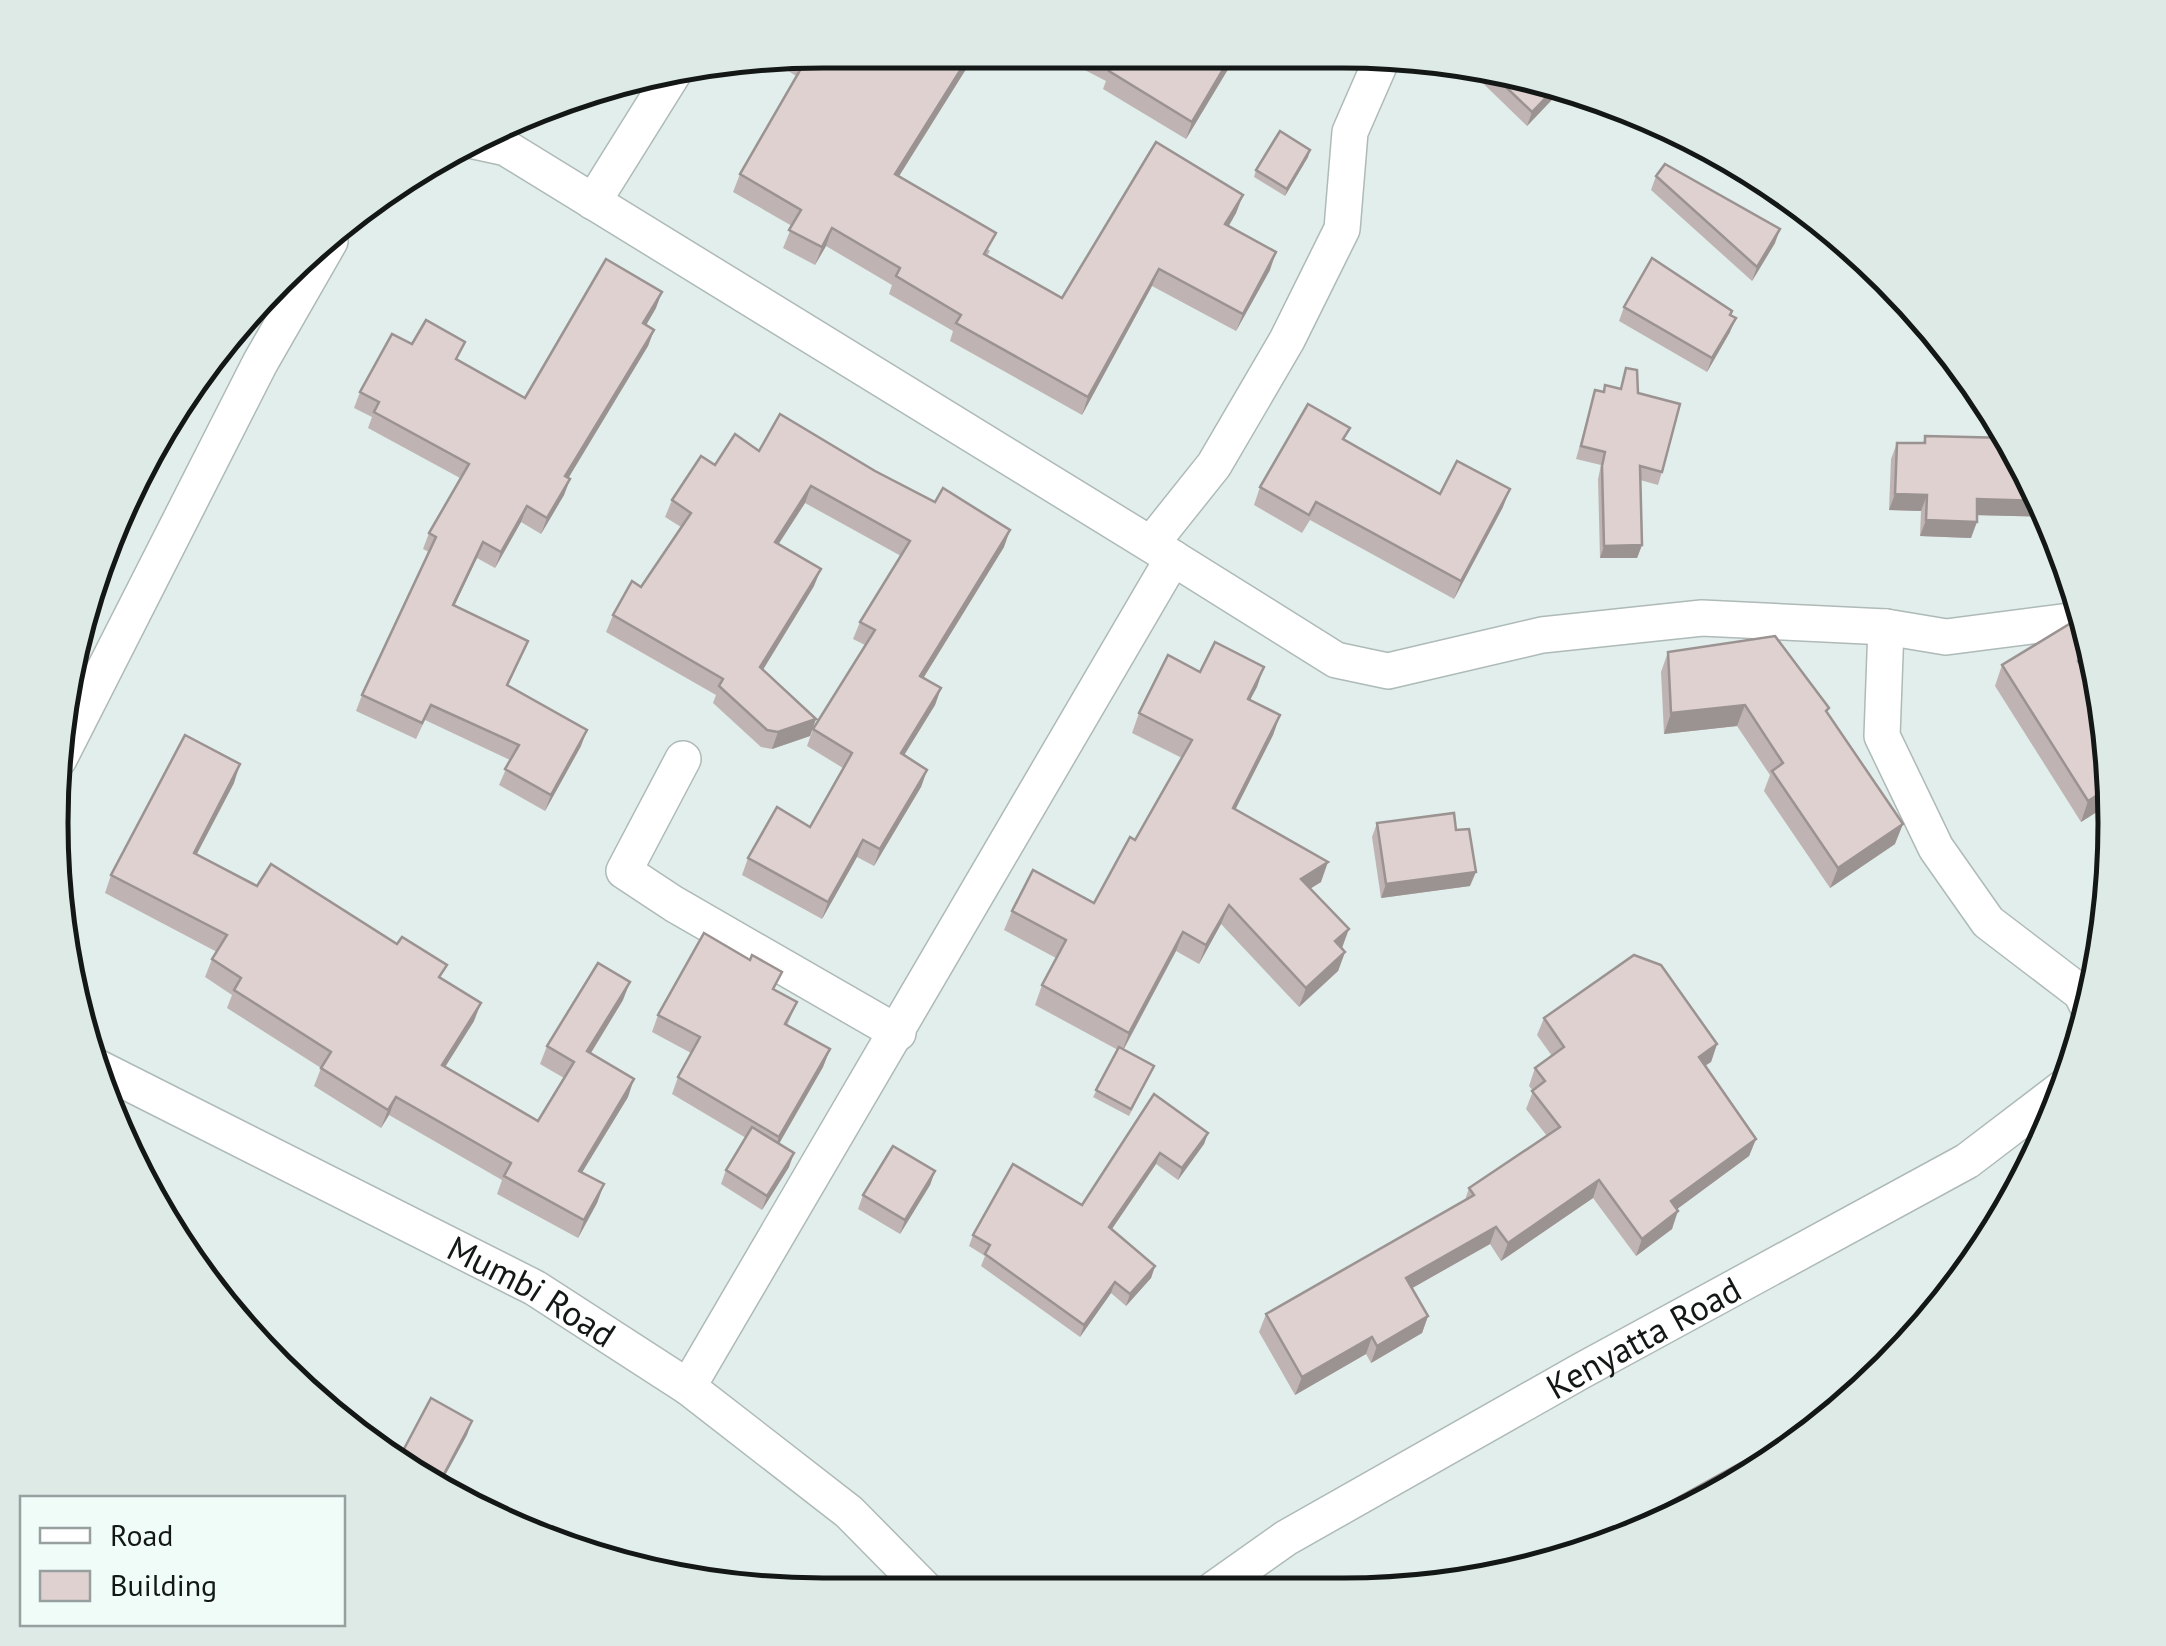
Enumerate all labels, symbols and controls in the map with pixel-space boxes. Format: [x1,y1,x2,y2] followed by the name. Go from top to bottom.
[440,1225,625,1357] street label: Mumbi Road
[1538,1266,1749,1409] street label: Kenyatta Road
[20,1496,345,1626] legend
[110,1515,174,1554] text: Road
[110,1565,217,1604] text: Building

